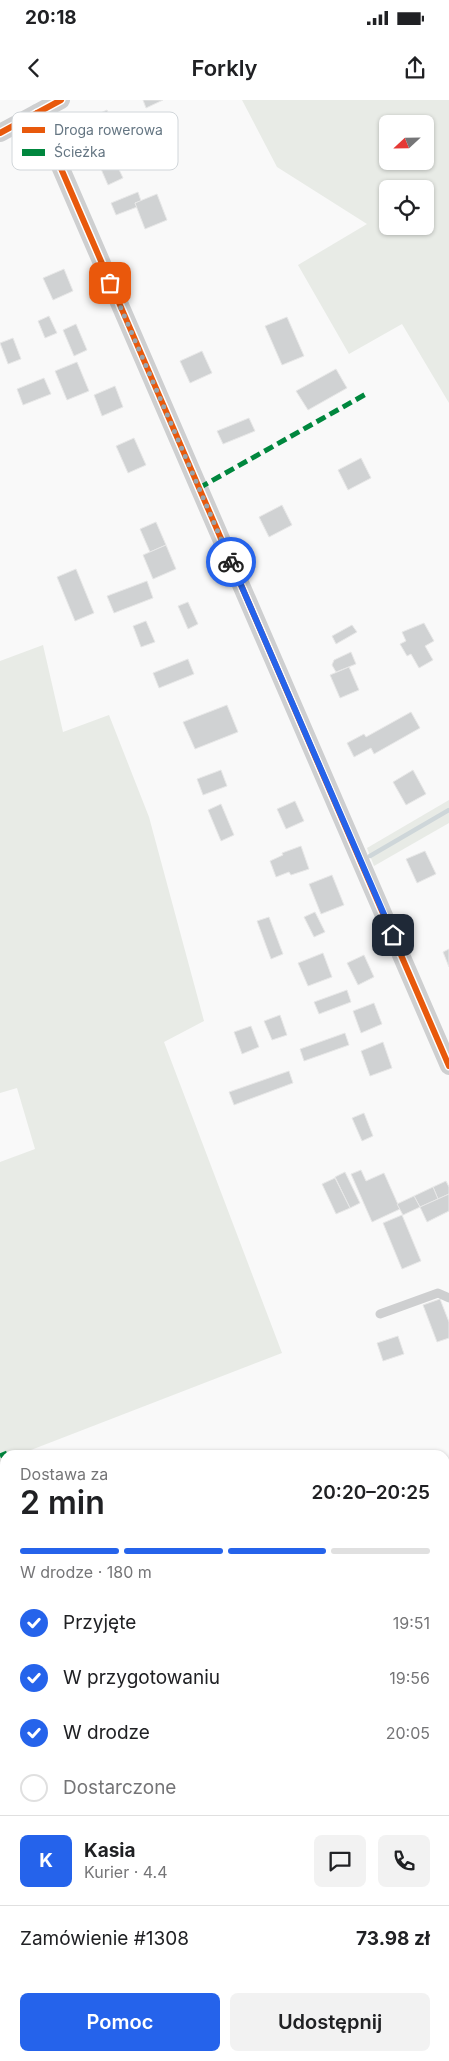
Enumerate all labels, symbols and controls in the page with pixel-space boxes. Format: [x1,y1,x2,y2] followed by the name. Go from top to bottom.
[25,6,77,29] text: 20:18
[20,54,48,82] icon: back
[401,54,429,82] icon: share
[191,55,258,81] text: Forkly
[12,112,178,170] legend
[379,115,434,170] north arrow
[379,115,434,235] map controls
[54,121,163,138] text: Droga rowerowa
[54,143,106,160] text: Ścieżka
[379,180,434,235] button: locate
[89,262,131,304] pin
[96,269,124,297] icon: bag
[206,537,256,587] courier
[217,548,245,576] icon: bike
[372,914,414,956] pin
[379,921,407,949] icon: home
[20,1464,108,1484] text: Dostawa za
[311,1481,430,1504] text: 20:20–20:25
[20,1483,105,1522] text: 2 min
[20,1562,152,1582] text: W drodze · 180 m
[20,1609,48,1637] icon: check
[63,1611,136,1634] text: Przyjęte
[393,1613,430,1633] text: 19:51
[20,1664,48,1692] icon: check
[63,1666,220,1689] text: W przygotowaniu
[389,1668,430,1688] text: 19:56
[20,1719,48,1747] icon: check
[63,1721,150,1744] text: W drodze
[386,1723,430,1743] text: 20:05
[63,1776,176,1799] text: Dostarczone
[314,1835,366,1887] button: chat
[378,1835,430,1887] button: phone
[84,1839,136,1862] text: Kasia
[39,1849,53,1872] text: K
[84,1862,168,1882] text: Kurier · 4.4
[20,1927,189,1950] text: Zamówienie #1308
[356,1927,430,1950] text: 73.98 zł
[20,1993,220,2051] button: Pomoc
[230,1993,430,2051] button: Udostępnij

